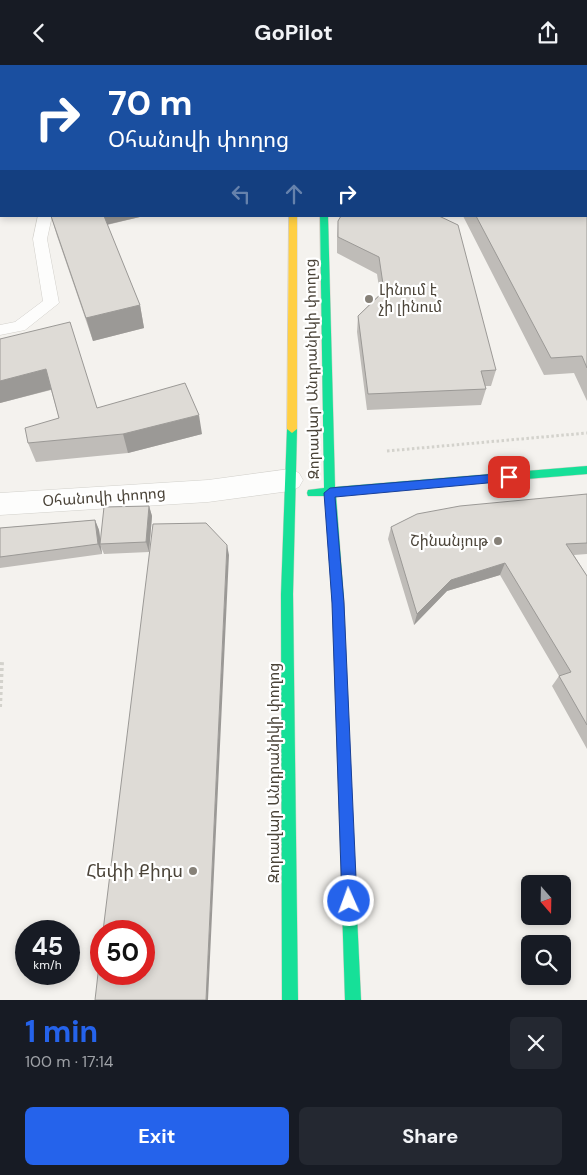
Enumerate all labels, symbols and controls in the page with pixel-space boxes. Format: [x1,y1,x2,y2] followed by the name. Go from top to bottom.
[254,18,333,47] text: GoPilot
[25,19,53,47] icon: back
[534,19,562,47] icon: share
[108,80,192,126] text: 70 m
[25,85,90,150] icon: right
[108,125,289,154] text: Օհանովի փողոց
[227,180,255,208] icon: left
[280,180,308,208] icon: ahead
[333,180,361,208] icon: right
[300,259,324,479] street label: Զորավար Անդրանիկի փողոց
[378,280,442,317] place label: Լինում է չի լինում
[363,293,375,305] marker: Լինում է չի լինում
[488,456,530,498] pin
[495,463,523,491] icon: arrive
[42,483,166,511] street label: Օհանովի փողոց
[410,531,489,551] place label: Շինանյութ
[492,535,504,547] marker: Շինանյութ
[264,663,284,883] street label: Զորավար Անդրանիկի փողոց
[86,859,183,883] place label: Հեփի Քիդս
[187,865,199,877] marker: Հեփի Քիդս
[322,874,374,926] position arrow
[521,875,571,925] north arrow
[521,875,571,985] map controls
[90,920,155,985] speed limit sign: 50
[32,930,63,963] text: 45
[521,935,571,985] button: search
[33,957,62,973] text: km/h
[25,1012,98,1051] text: 1 min
[510,1017,562,1069] button: close
[25,1051,114,1072] text: 100 m · 17:14
[25,1107,289,1165] button: Exit
[299,1107,562,1165] button: Share

